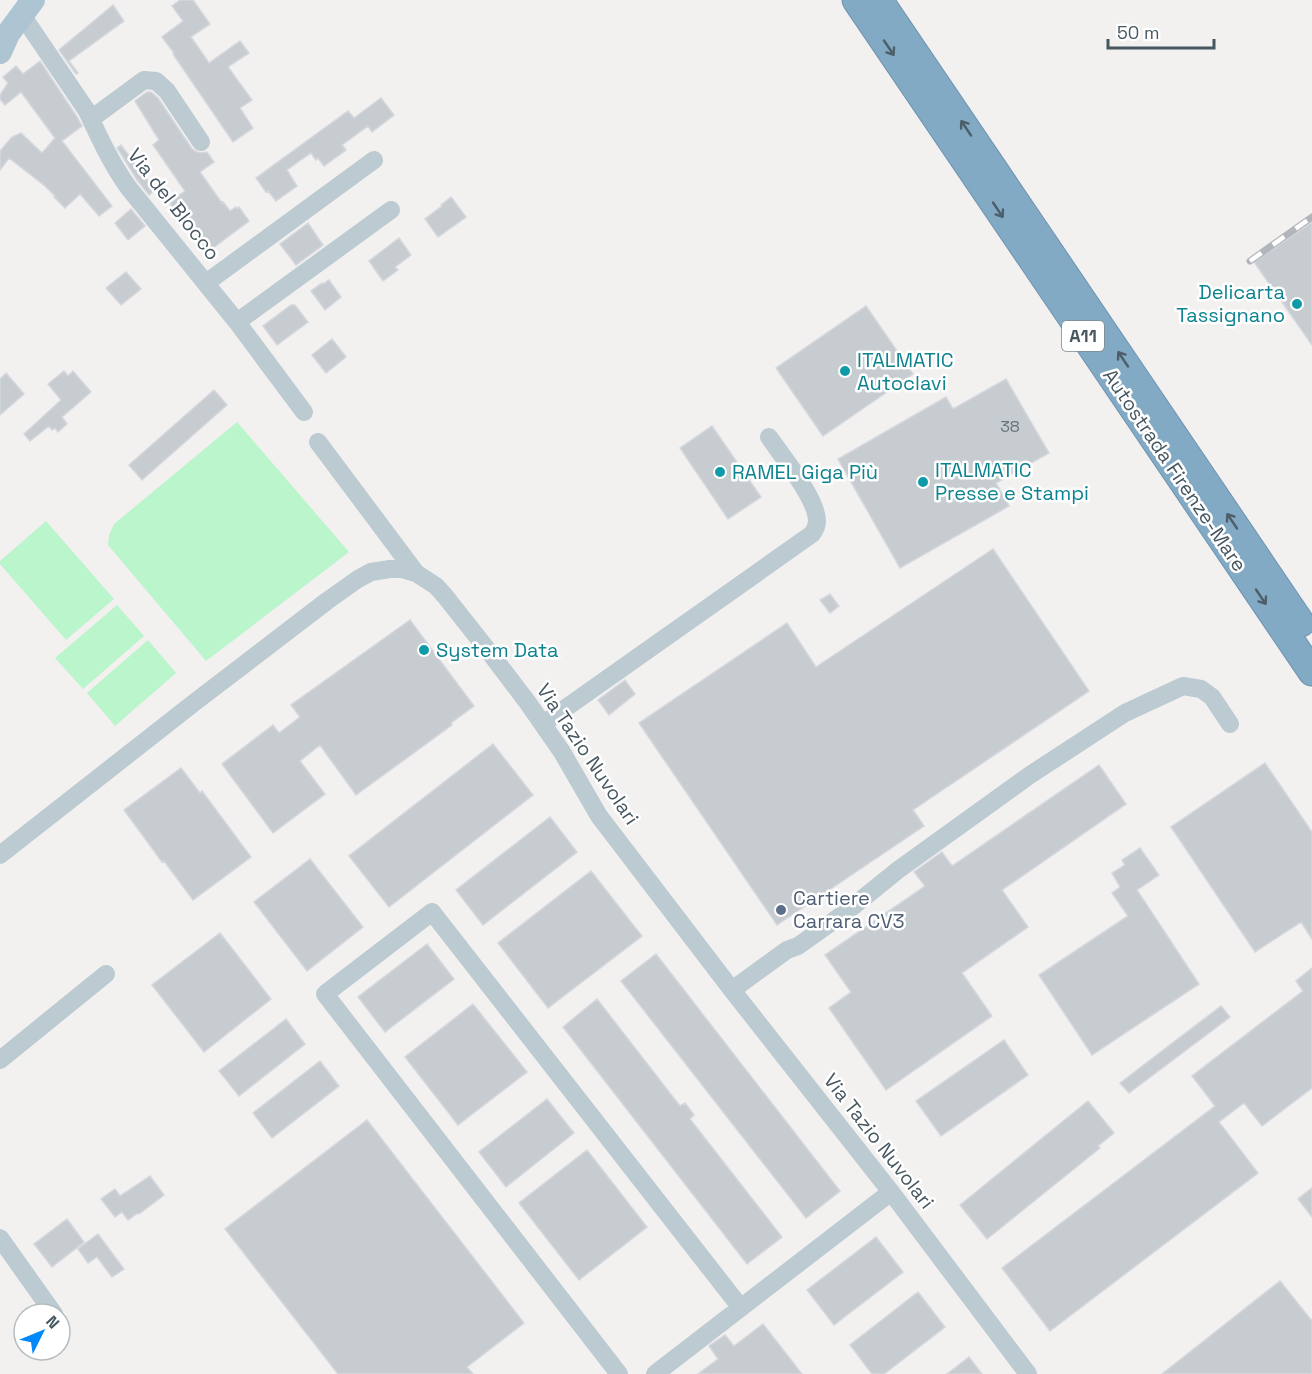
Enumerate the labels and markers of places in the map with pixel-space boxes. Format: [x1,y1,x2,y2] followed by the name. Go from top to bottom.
[1176,279,1285,328] place label: Delicarta Tassignano
[1290,297,1304,311] marker: Delicarta Tassignano
[857,347,954,396] place label: ITALMATIC Autoclavi
[838,364,852,378] marker: ITALMATIC Autoclavi
[935,457,1089,506] place label: ITALMATIC Presse e Stampi
[732,459,878,485] place label: RAMEL Giga Più
[713,465,727,479] marker: RAMEL Giga Più
[916,475,930,489] marker: ITALMATIC Presse e Stampi
[436,637,559,663] place label: System Data
[417,643,431,657] marker: System Data
[793,885,905,934] place label: Cartiere Carrara CV3
[774,903,788,917] marker: Cartiere Carrara CV3

